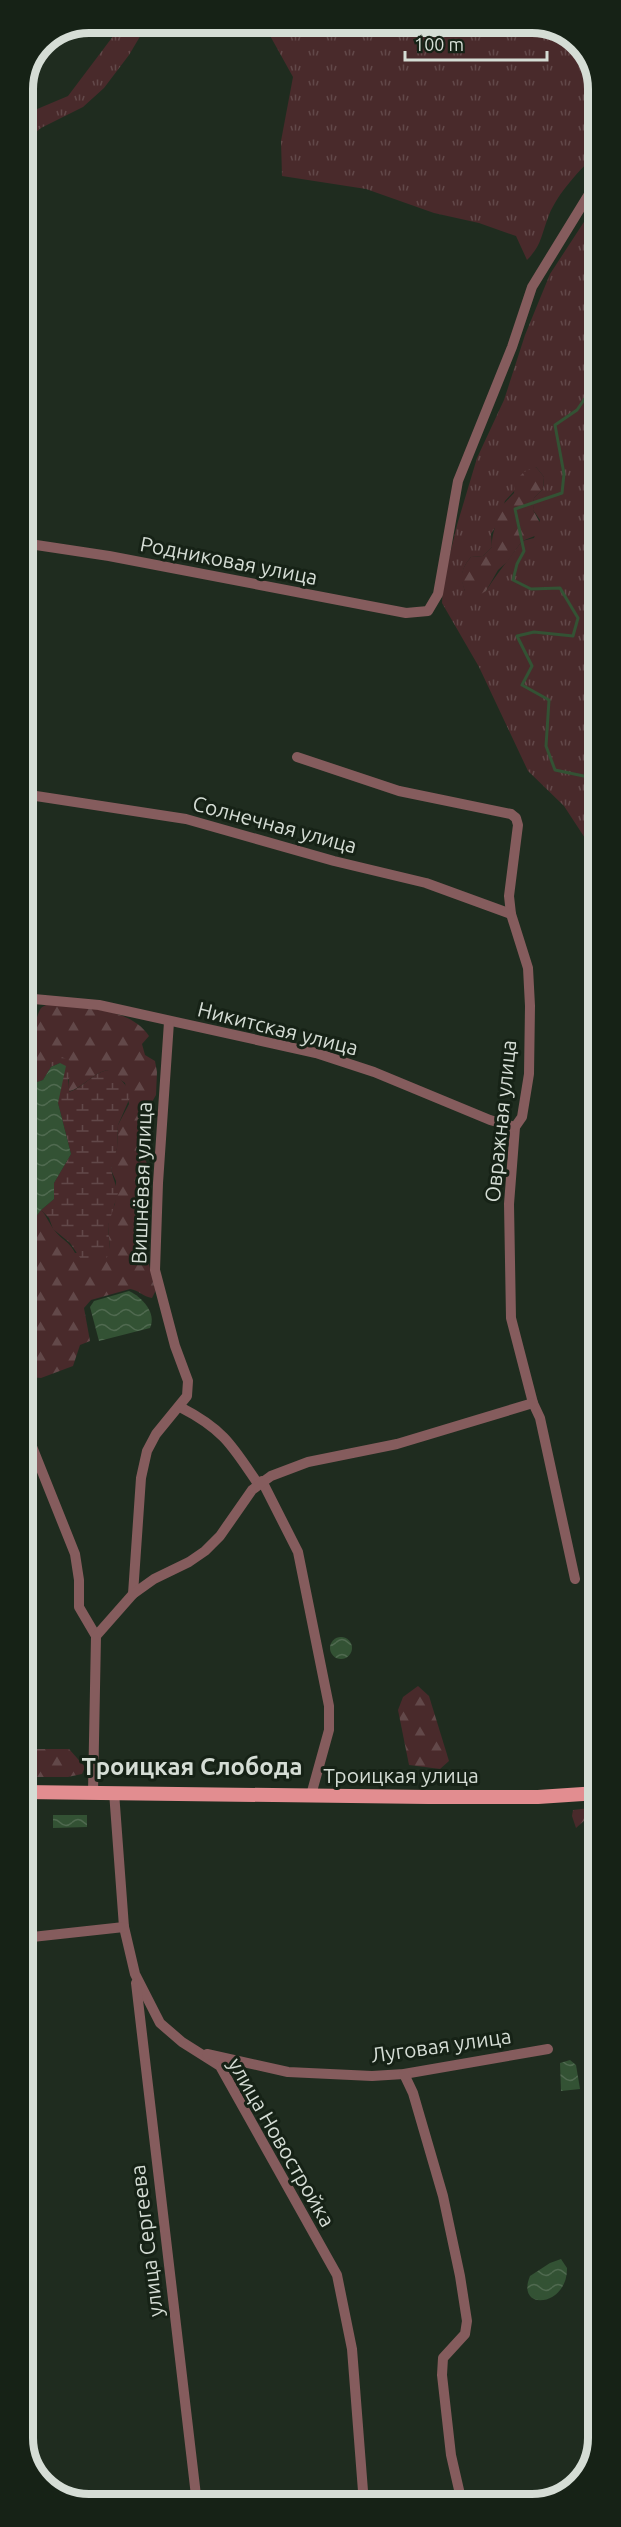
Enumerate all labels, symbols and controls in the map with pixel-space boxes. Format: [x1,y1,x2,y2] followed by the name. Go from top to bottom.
[405,24,548,62] scale bar
[414,34,464,54] text: 100 m
[138,531,320,589] street label: Родниковая улица
[190,791,360,857] street label: Солнечная улица
[195,996,361,1060] street label: Никитская улица
[480,1039,520,1203] street label: Овражная улица
[126,1101,156,1265] street label: Вишнёвая улица
[81,1753,303,1780] district label: Троицкая Слобода
[323,1763,479,1787] street label: Троицкая улица
[369,2023,513,2067] street label: Луговая улица
[224,2053,340,2231] street label: улица Новостройка
[125,2164,167,2318] street label: улица Сергеева

